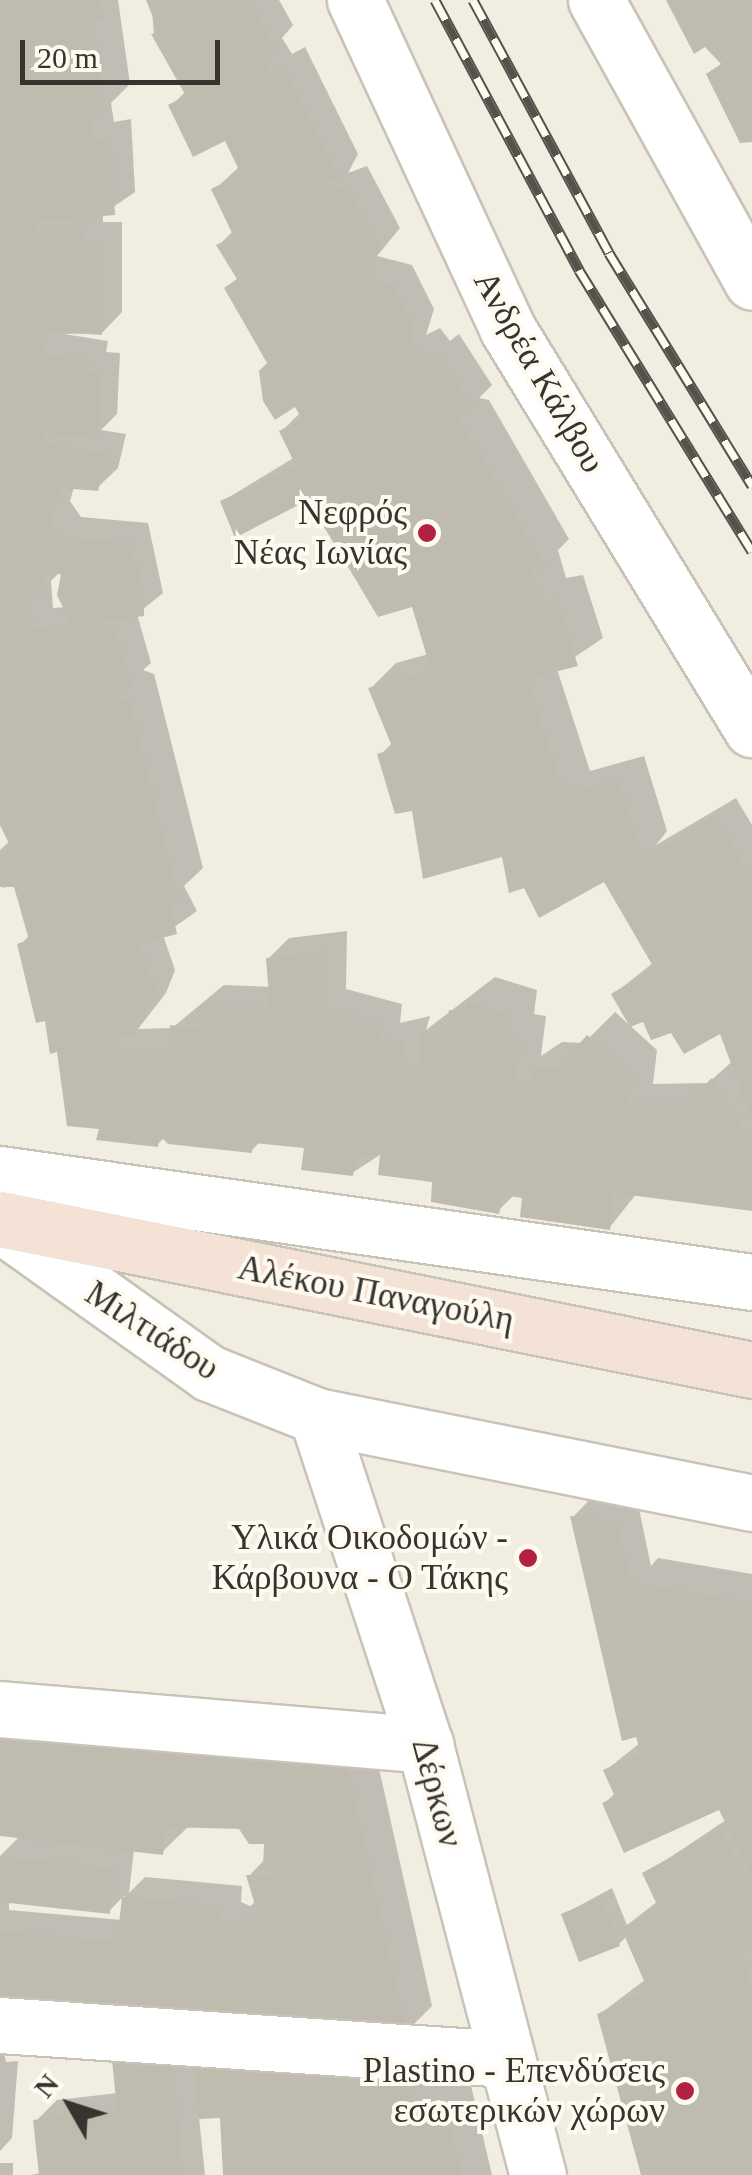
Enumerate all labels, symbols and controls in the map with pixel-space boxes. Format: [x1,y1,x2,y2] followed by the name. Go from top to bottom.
[25,20,225,82] scale bar
[37,41,98,74] text: 20 m
[464,264,614,480] street label: Ανδρέα Κάλβου
[234,492,407,574] place label: Νεφρός Νέας Ιωνίας
[416,522,438,544] marker: Νεφρός Νέας Ιωνίας
[234,1247,518,1341] street label: Αλέκου Παναγούλη
[77,1272,227,1390] street label: Μιλτιάδου
[211,1517,508,1599] place label: Υλικά Οικοδομών - Κάρβουνα - Ο Τάκης
[517,1547,539,1569] marker: Υλικά Οικοδομών - Κάρβουνα - Ο Τάκης
[402,1734,472,1852] street label: Δέρκων
[363,2050,665,2132] place label: Plastino - Επενδύσεις εσωτερικών χώρων
[20,2055,120,2155] north arrow
[28,2068,65,2103] text: N
[674,2080,696,2102] marker: Plastino - Επενδύσεις εσωτερικών χώρων

